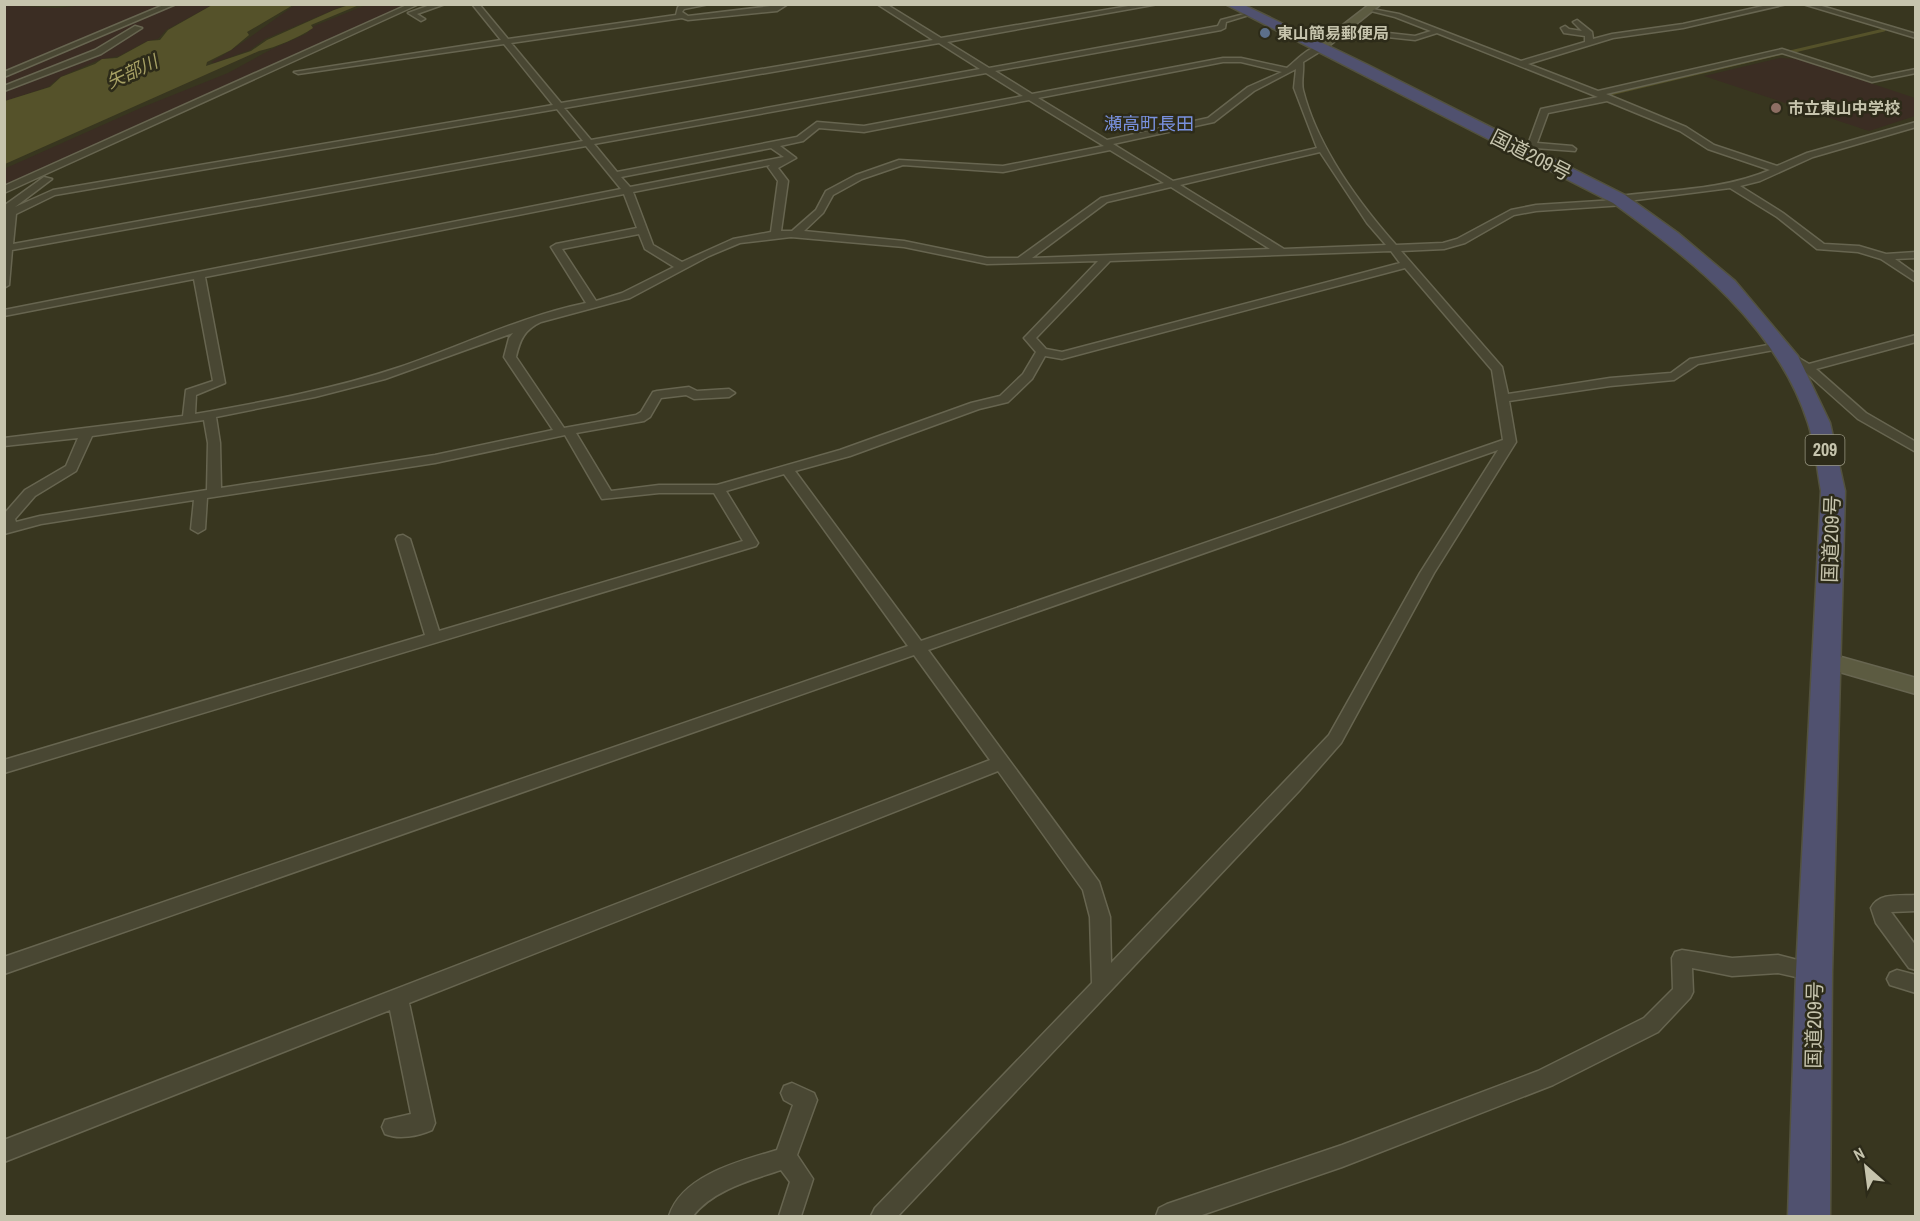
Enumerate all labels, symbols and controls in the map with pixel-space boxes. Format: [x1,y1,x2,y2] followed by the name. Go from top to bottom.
[1277,22,1389,44] place label: 東山簡易郵便局
[1258,26,1272,40] marker: 東山簡易郵便局
[102,48,163,94] water label: 矢部川
[1788,97,1900,119] place label: 市立東山中学校
[1769,101,1783,115] marker: 市立東山中学校
[1104,111,1194,136] district label: 瀬高町長田
[1486,123,1576,186] street label: 国道209号
[1806,435,1844,465] road number: 209
[1815,495,1846,583] street label: 国道209号
[1799,981,1828,1069] street label: 国道209号
[1836,1137,1896,1197] north arrow
[1850,1142,1868,1166] text: N

